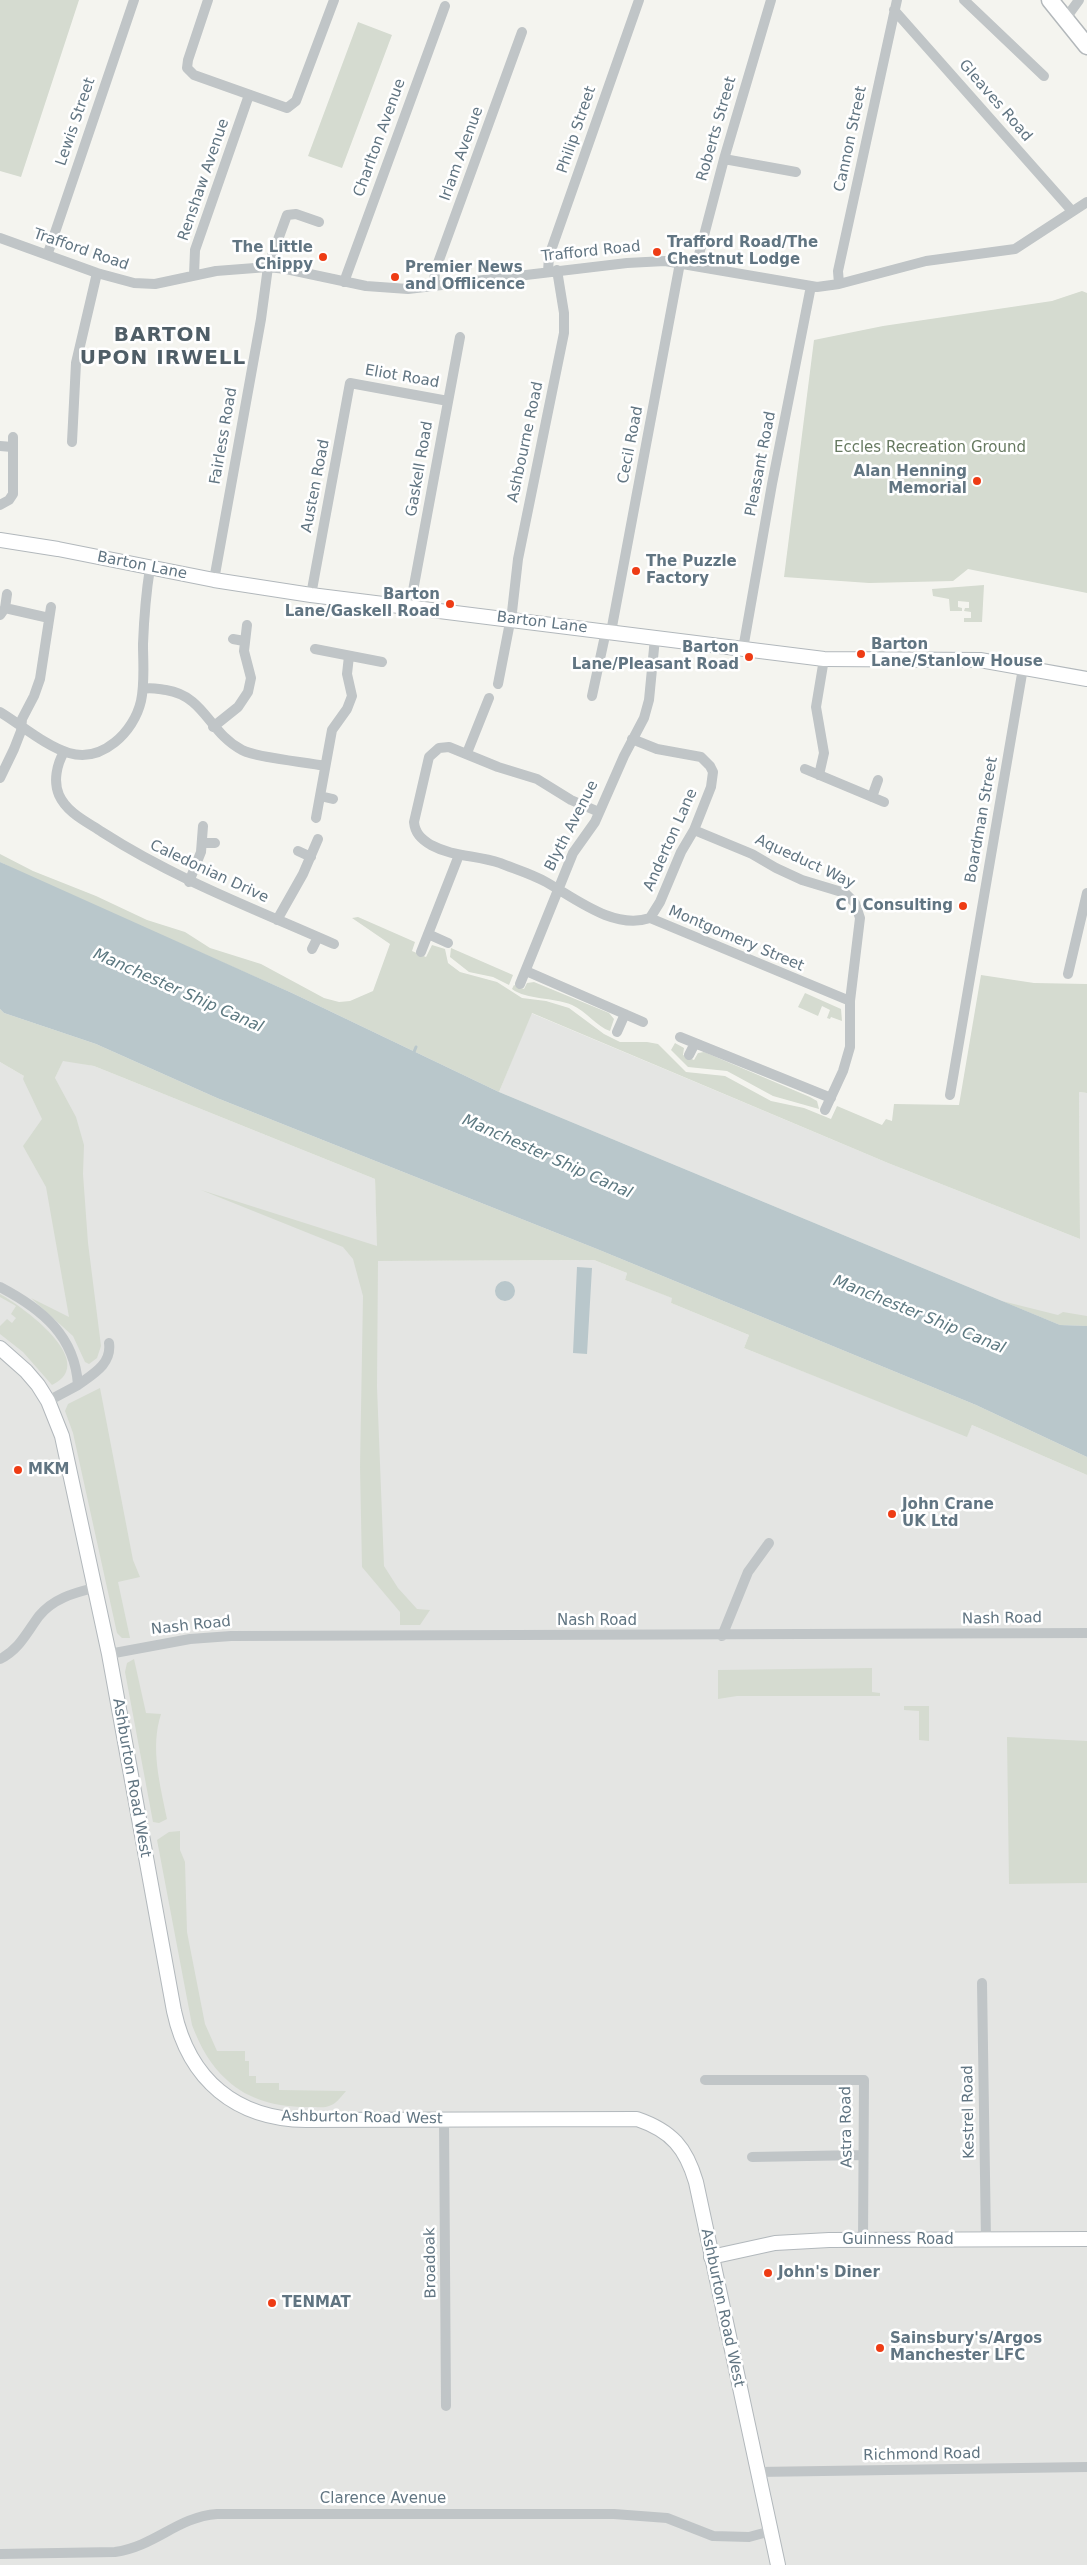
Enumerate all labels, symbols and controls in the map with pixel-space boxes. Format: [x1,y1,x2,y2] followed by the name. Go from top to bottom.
[955,56,1035,146] street label: Gleaves Road
[693,75,741,183] street label: Roberts Street
[53,76,99,168] street label: Lewis Street
[350,76,410,200] street label: Charlton Avenue
[554,84,600,176] street label: Philip Street
[831,84,871,194] street label: Cannon Street
[437,104,487,204] street label: Irlam Avenue
[175,117,233,243] street label: Renshaw Avenue
[31,225,131,275] street label: Trafford Road
[667,234,818,269] place label: Trafford Road/The Chestnut Lodge
[541,238,641,266] street label: Trafford Road
[232,239,313,274] place label: The Little Chippy
[651,246,663,258] marker: Trafford Road/The Chestnut Lodge
[317,251,329,263] marker: The Little Chippy
[405,259,525,294] place label: Premier News and Offlicence
[389,271,401,283] marker: Premier News and Offlicence
[78,324,248,371] district label: BARTON UPON IRWELL
[363,362,441,392] street label: Eliot Road
[504,380,548,504] street label: Ashbourne Road
[207,386,241,486] street label: Fairless Road
[615,405,647,485] street label: Cecil Road
[742,410,780,518] street label: Pleasant Road
[403,420,437,518] street label: Gaskell Road
[298,438,334,534] street label: Austen Road
[834,439,1026,457] park label: Eccles Recreation Ground
[854,463,967,498] place label: Alan Henning Memorial
[971,475,983,487] marker: Alan Henning Memorial
[95,548,189,584] street label: Barton Lane
[646,553,737,588] place label: The Puzzle Factory
[630,565,642,577] marker: The Puzzle Factory
[285,586,440,621] place label: Barton Lane/Gaskell Road
[444,598,456,610] marker: Barton Lane/Gaskell Road
[496,609,588,637] street label: Barton Lane
[871,636,1043,671] place label: Barton Lane/Stanlow House
[572,639,739,674] place label: Barton Lane/Pleasant Road
[855,648,867,660] marker: Barton Lane/Stanlow House
[743,651,755,663] marker: Barton Lane/Pleasant Road
[962,756,1002,884] street label: Boardman Street
[541,778,603,874] street label: Blyth Avenue
[640,786,702,894] street label: Anderton Lane
[752,831,858,893] street label: Aqueduct Way
[147,837,271,907] street label: Caledonian Drive
[835,897,953,915] place label: C J Consulting
[957,900,969,912] marker: C J Consulting
[666,902,806,976] street label: Montgomery Street
[90,945,266,1037] water label: Manchester Ship Canal
[459,1111,635,1203] water label: Manchester Ship Canal
[830,1272,1008,1358] water label: Manchester Ship Canal
[28,1461,69,1479] place label: MKM
[12,1464,24,1476] marker: MKM
[902,1496,994,1531] place label: John Crane UK Ltd
[886,1508,898,1520] marker: John Crane UK Ltd
[962,1609,1042,1629] street label: Nash Road
[557,1612,637,1630] street label: Nash Road
[150,1613,232,1639] street label: Nash Road
[108,1697,154,1859] street label: Ashburton Road West
[959,2065,979,2159] street label: Kestrel Road
[837,2086,857,2168] street label: Astra Road
[281,2108,443,2128] street label: Ashburton Road West
[421,2227,441,2299] street label: Broadoak
[696,2227,748,2389] street label: Ashburton Road West
[842,2231,954,2249] street label: Guinness Road
[778,2264,880,2282] place label: John's Diner
[762,2267,774,2279] marker: John's Diner
[282,2294,351,2312] place label: TENMAT
[266,2297,278,2309] marker: TENMAT
[890,2330,1042,2365] place label: Sainsbury's/Argos Manchester LFC
[874,2342,886,2354] marker: Sainsbury's/Argos Manchester LFC
[863,2445,981,2465] street label: Richmond Road
[320,2490,446,2508] street label: Clarence Avenue

